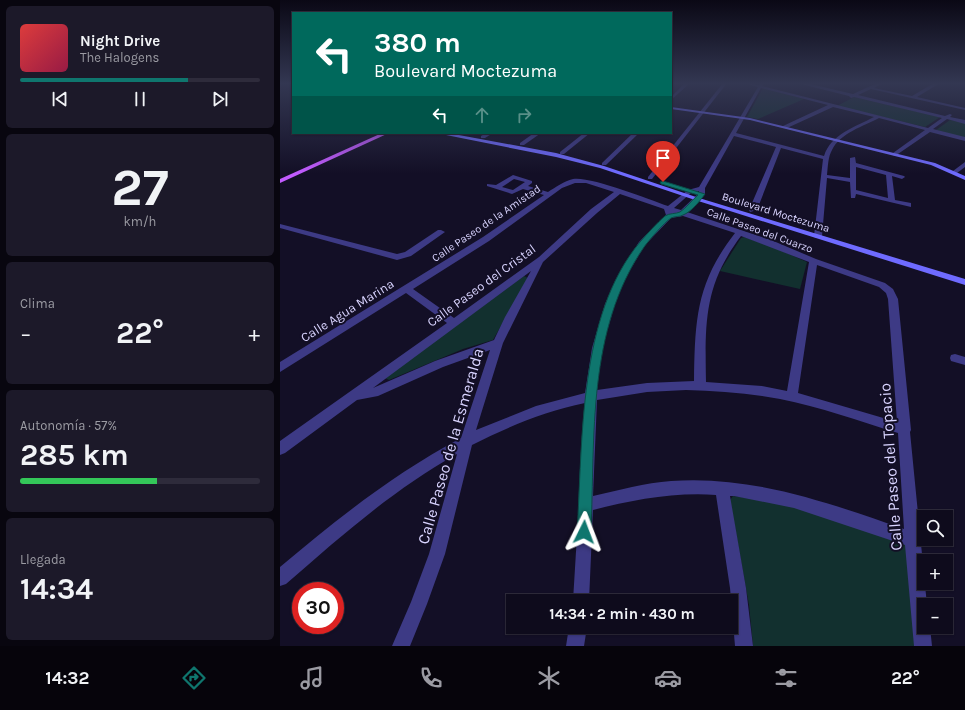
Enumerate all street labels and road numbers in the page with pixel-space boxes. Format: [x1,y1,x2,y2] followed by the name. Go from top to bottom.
[429,182,543,265] street label: Calle Paseo de la Amistad
[720,190,831,235] street label: Boulevard Moctezuma
[705,205,815,256] street label: Calle Paseo del Cuarzo
[424,241,538,330] street label: Calle Paseo del Cristal
[298,276,397,345] street label: Calle Agua Marina
[413,346,488,546] street label: Calle Paseo de la Esmeralda
[875,383,906,551] street label: Calle Paseo del Topacio

